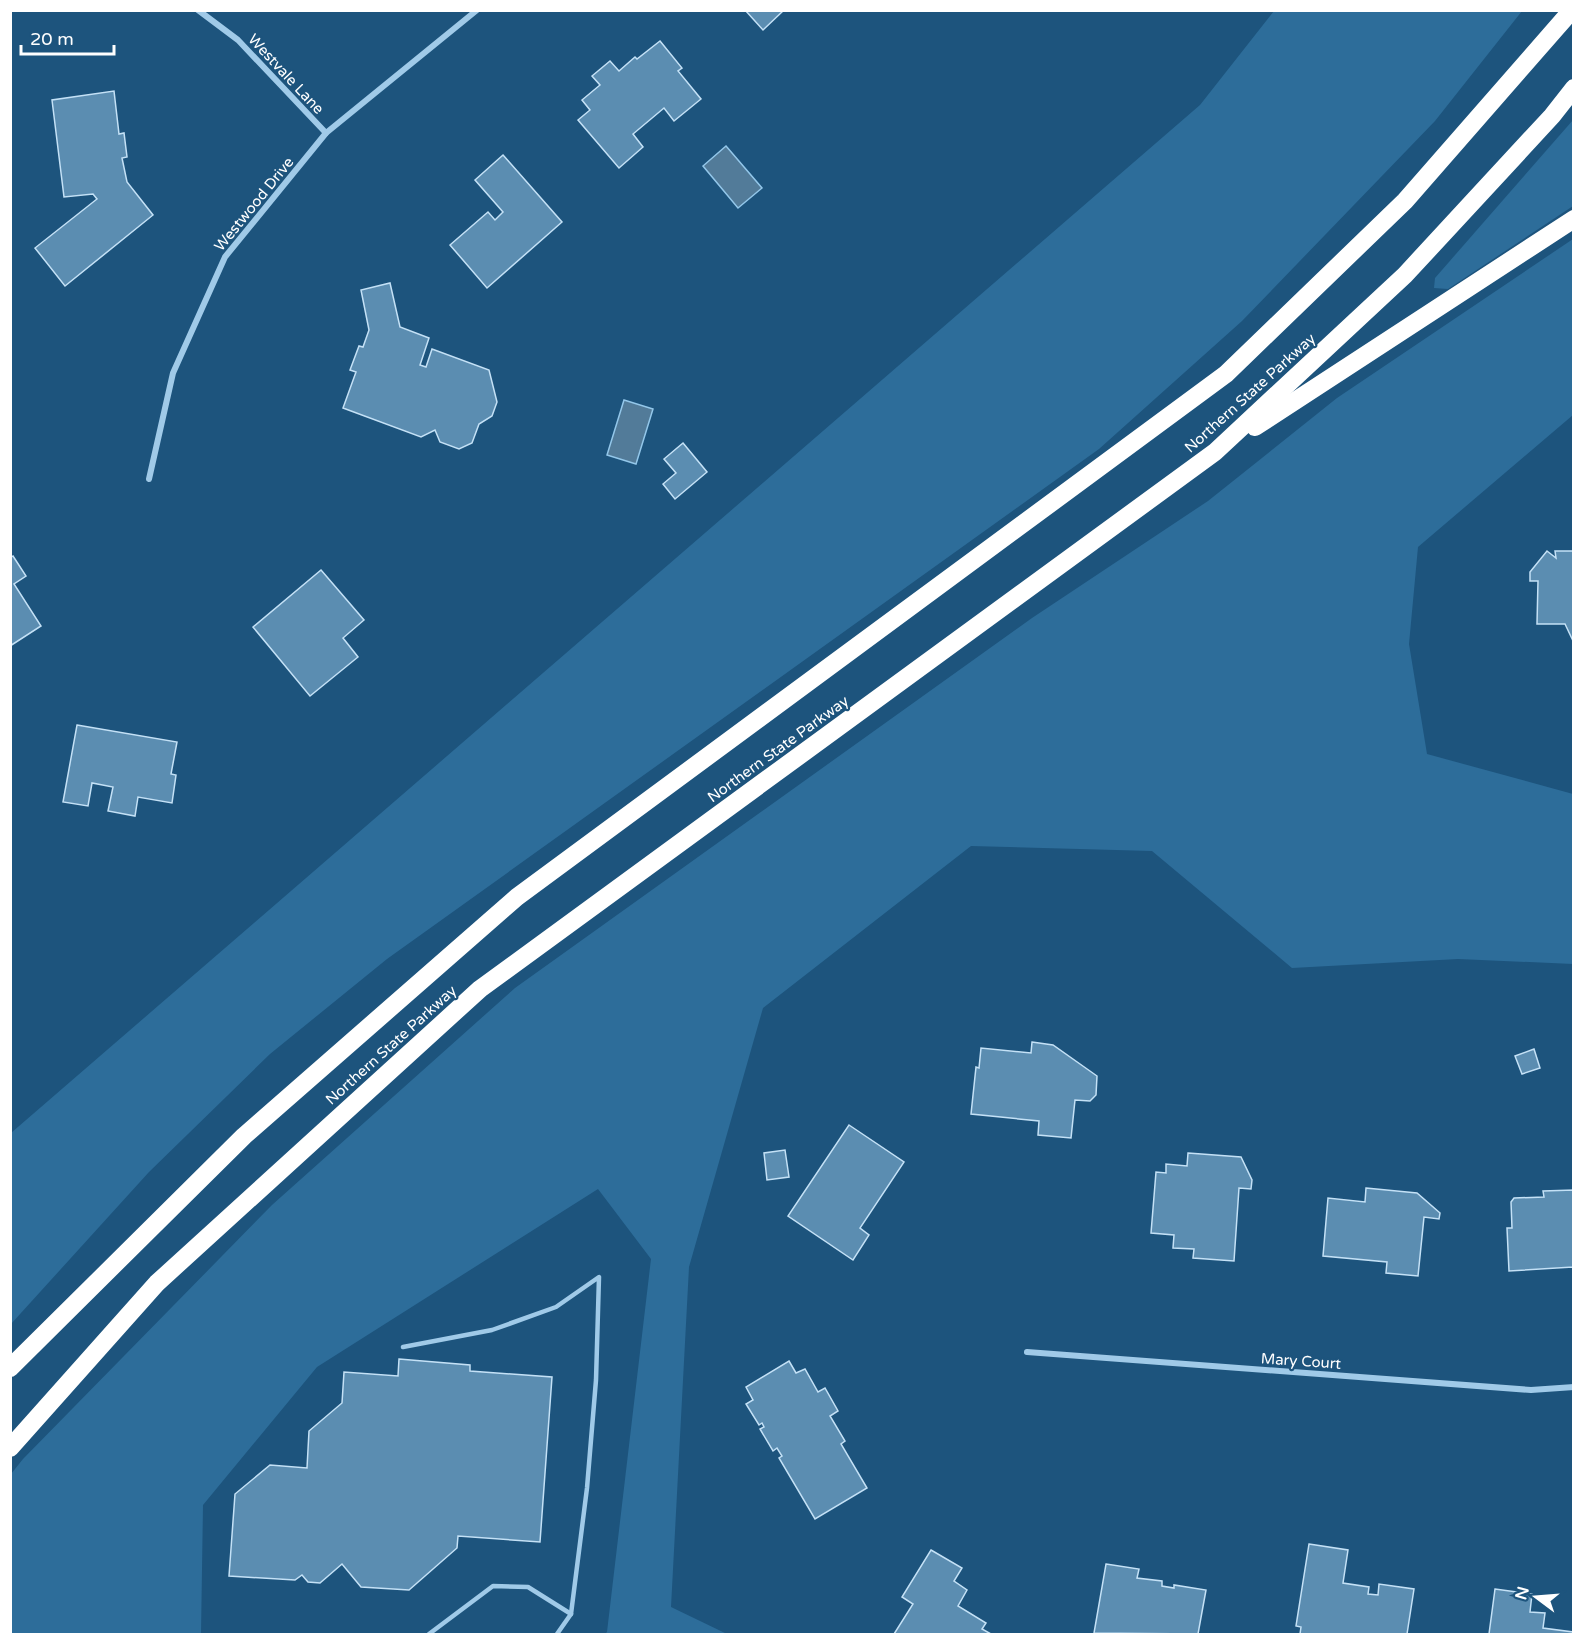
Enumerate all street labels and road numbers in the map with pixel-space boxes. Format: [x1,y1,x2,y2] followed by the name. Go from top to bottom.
[244,30,328,118] street label: Westvale Lane
[210,153,298,255] street label: Westwood Drive
[1181,329,1319,457] street label: Northern State Parkway
[704,692,852,806] street label: Northern State Parkway
[322,981,460,1109] street label: Northern State Parkway
[1260,1349,1342,1373] street label: Mary Court

